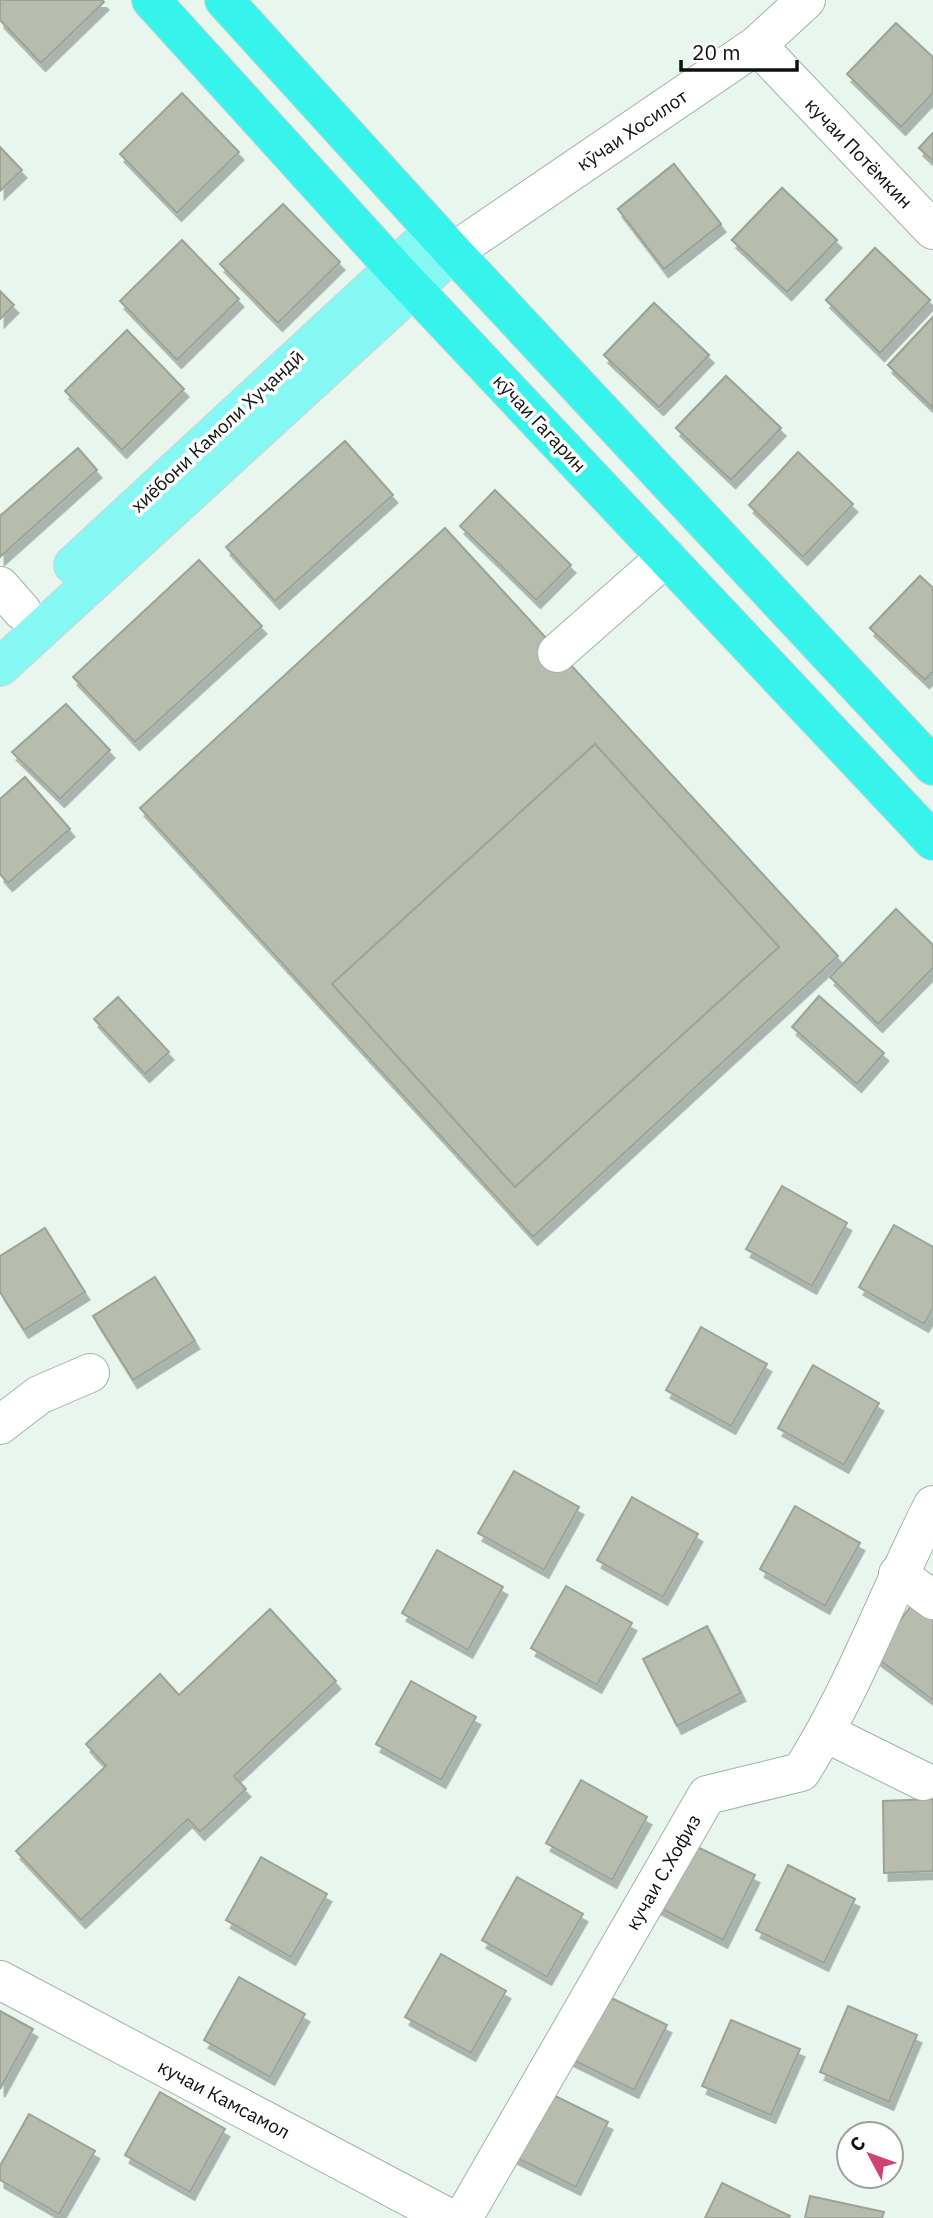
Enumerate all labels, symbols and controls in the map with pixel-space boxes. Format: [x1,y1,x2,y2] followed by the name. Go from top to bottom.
[681,28,796,72] scale bar
[692,38,741,66] text: 20 m
[572,84,692,176] street label: кӯчаи Хосилот
[800,93,918,213] street label: кучаи Потёмкин
[125,345,309,517] street label: хиёбони Камоли Хуҷандӣ
[488,369,592,477] street label: кӯчаи Гагарин
[620,1810,706,1934] street label: кучаи С.Хофиз
[154,2054,294,2144] street label: кучаи Камсамол
[835,2120,905,2190] north arrow
[844,2131,870,2156] text: С

